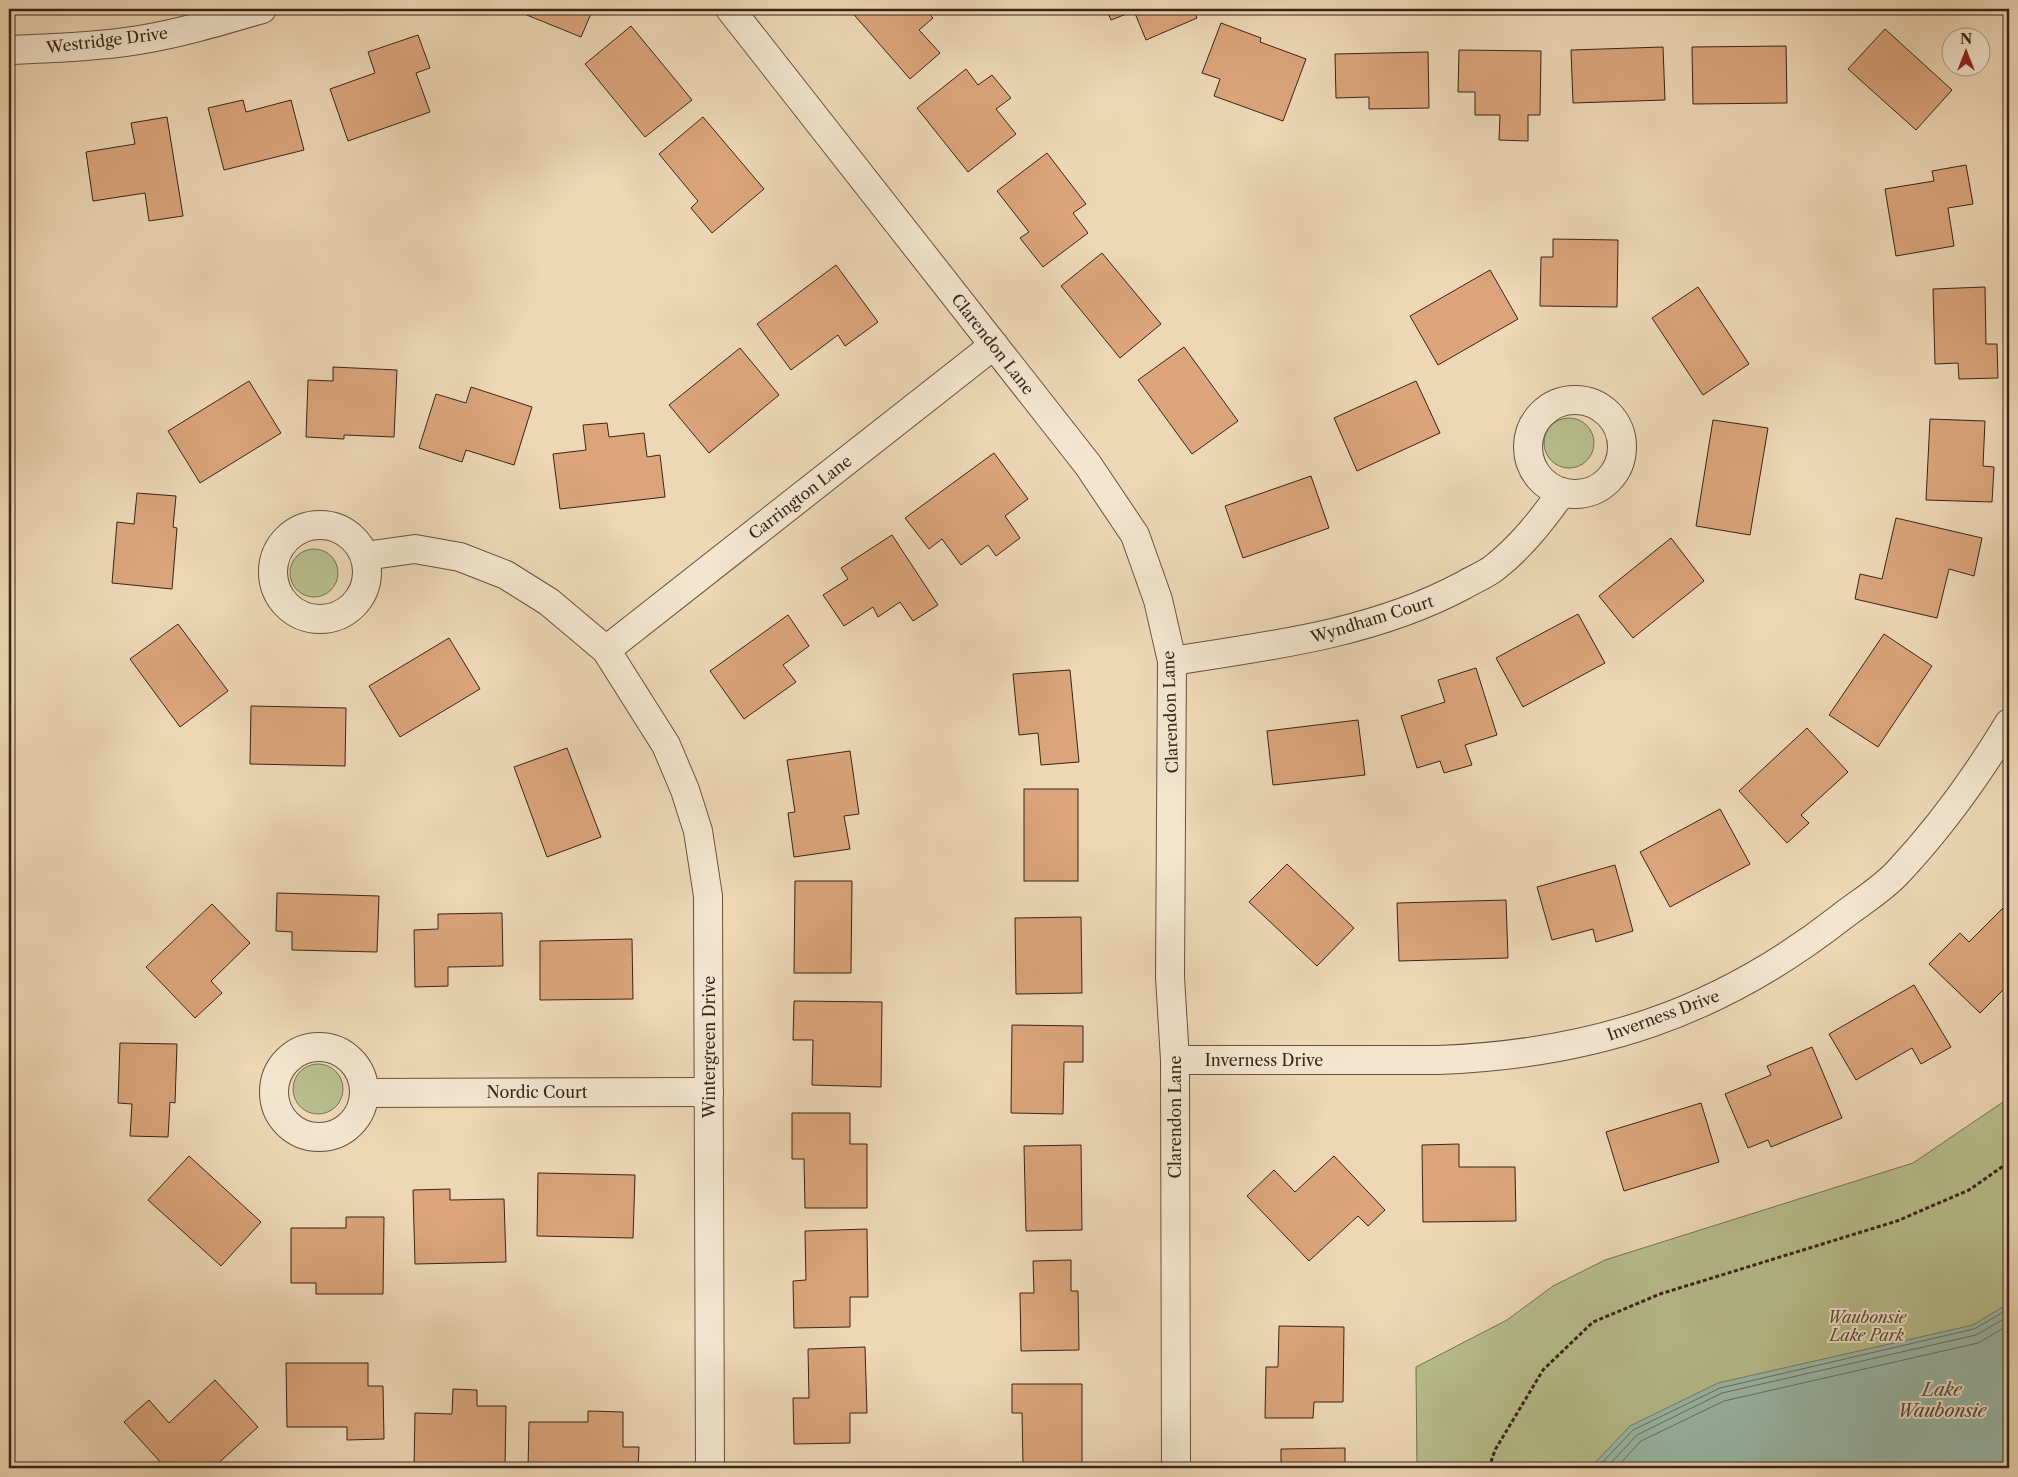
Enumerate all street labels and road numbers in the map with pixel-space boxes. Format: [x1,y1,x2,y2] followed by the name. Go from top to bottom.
[44,23,169,57] street label: Westridge Drive
[947,289,1039,399] street label: Clarendon Lane
[745,451,856,543] street label: Carrington Lane
[1307,591,1436,647] street label: Wyndham Court
[1158,650,1182,774] street label: Clarendon Lane
[699,976,719,1119] street label: Wintergreen Drive
[1604,985,1722,1045] street label: Inverness Drive
[1205,1050,1323,1070] street label: Inverness Drive
[1165,1056,1185,1178] street label: Clarendon Lane
[487,1082,588,1102] street label: Nordic Court

